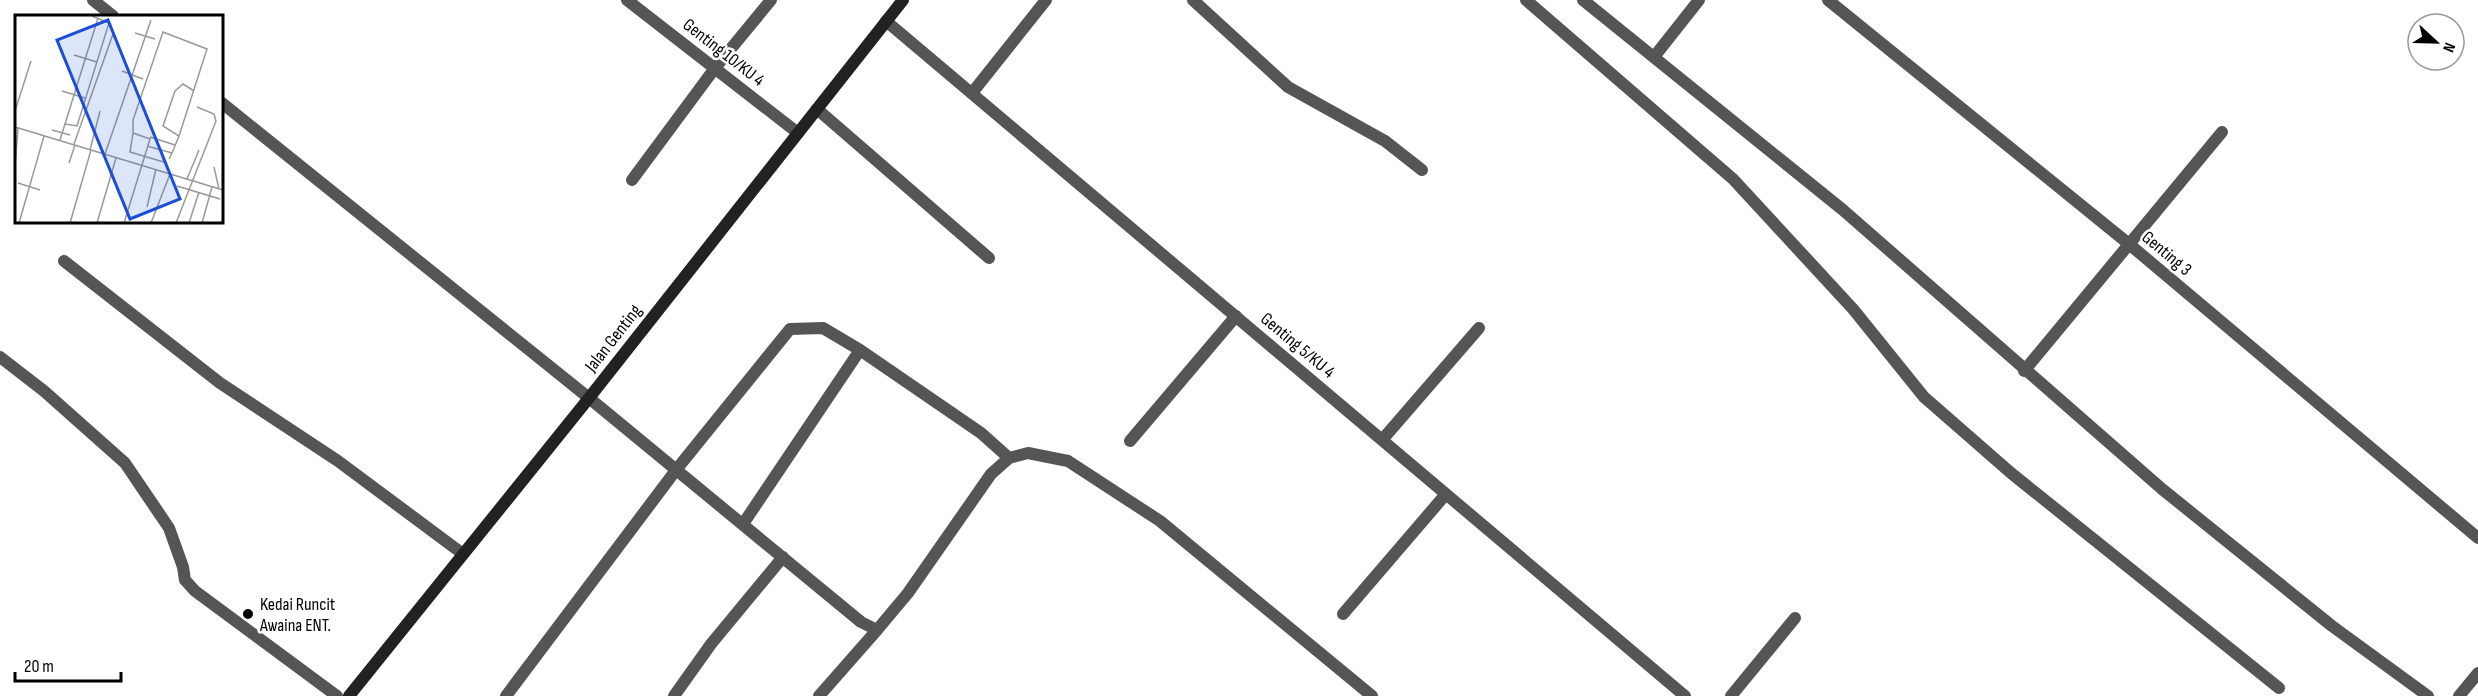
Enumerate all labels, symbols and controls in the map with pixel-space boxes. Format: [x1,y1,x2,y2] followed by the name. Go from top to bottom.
[2406,12,2466,72] north arrow
[679,14,769,91] street label: Genting 10/KU 4
[15,15,224,224] inset map
[2438,40,2459,55] text: N
[2138,227,2196,280] street label: Genting 3
[580,301,646,377] street label: Jalan Genting
[1256,308,1339,383] street label: Genting 5/KU 4
[259,594,336,636] place label: Kedai Runcit Awaina ENT.
[241,607,255,621] marker: Kedai Runcit Awaina ENT.
[15,645,122,683] scale bar
[24,656,54,677] text: 20 m

